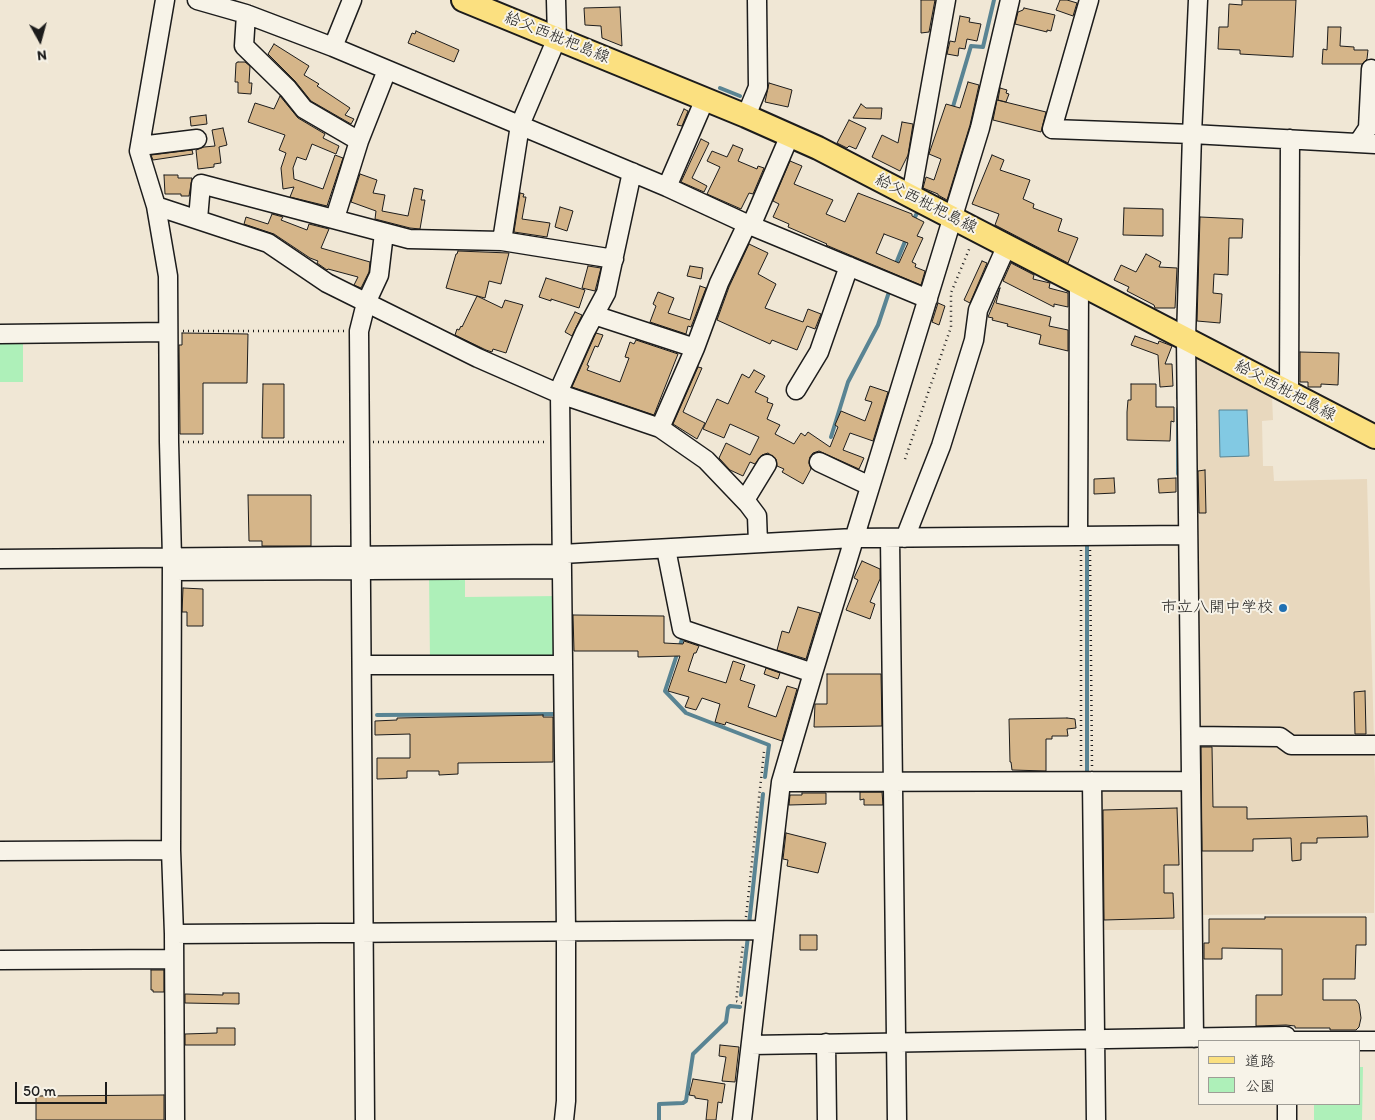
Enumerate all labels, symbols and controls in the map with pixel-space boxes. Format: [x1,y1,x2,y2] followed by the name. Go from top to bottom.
[501,8,613,68] street label: 給父西枇杷島線
[15,15,65,65] north arrow
[36,46,48,64] text: N
[872,170,980,238] street label: 給父西枇杷島線
[1231,356,1339,426] street label: 給父西枇杷島線
[1161,598,1273,618] place label: 市立八開中学校
[1277,602,1289,614] marker: 市立八開中学校
[1198,1040,1360,1105] legend
[1245,1052,1275,1070] text: 道路
[18,1072,110,1104] scale bar
[1245,1077,1275,1095] text: 公園
[23,1082,56,1100] text: 50 m

